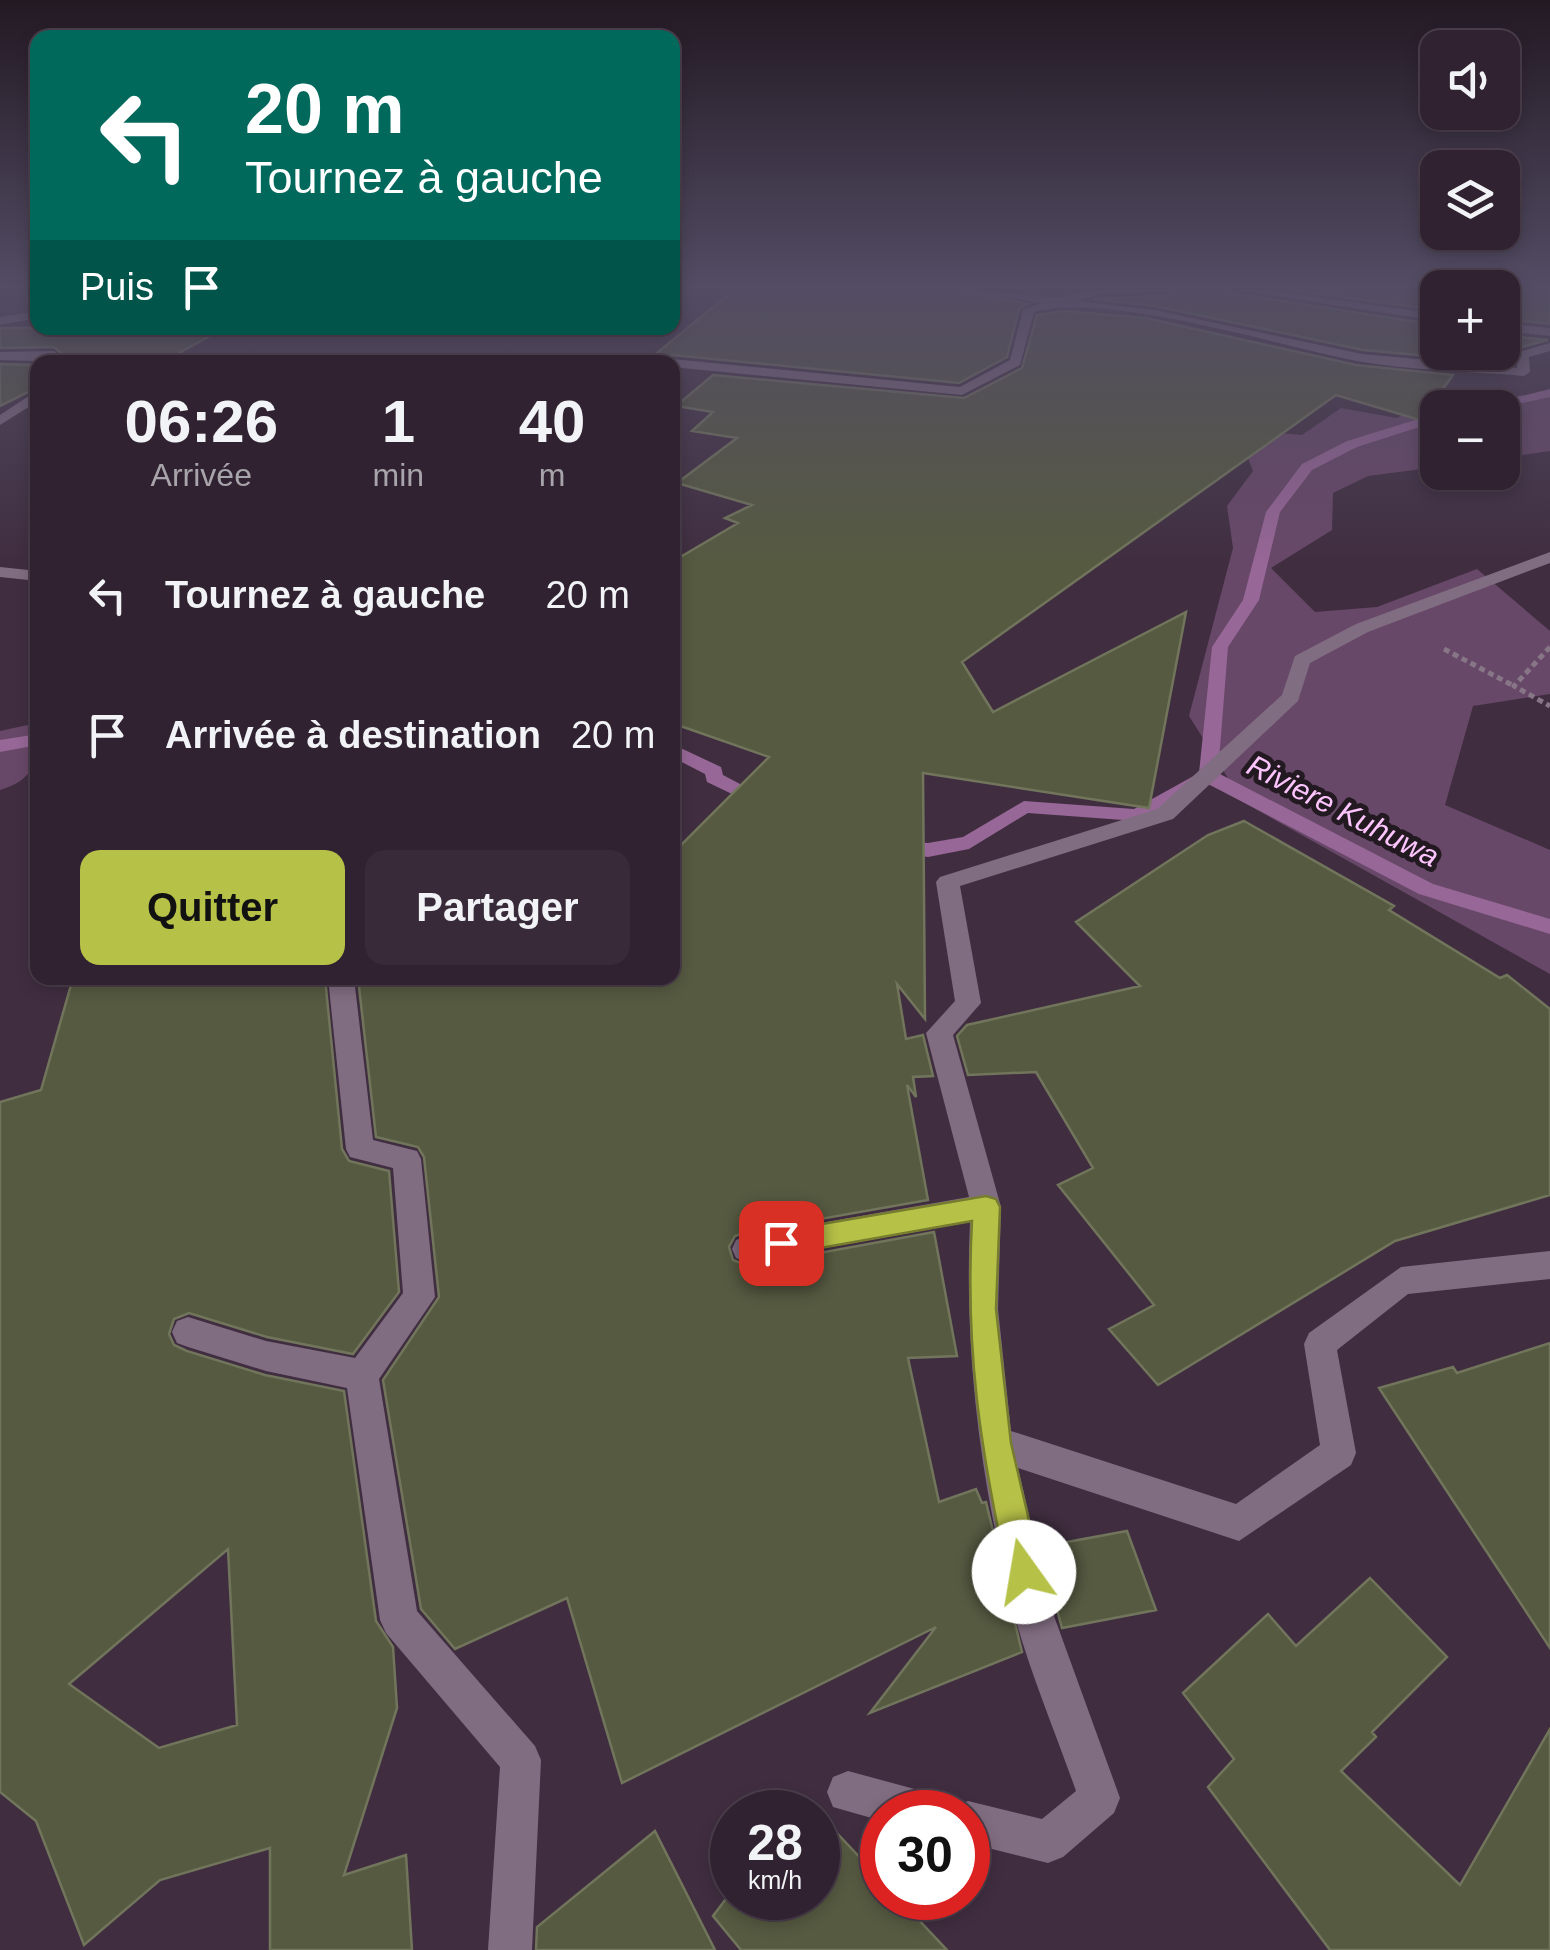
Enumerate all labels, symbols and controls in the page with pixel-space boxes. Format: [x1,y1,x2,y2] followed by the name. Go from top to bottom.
[1420,30,1520,490] map controls
[1420,30,1520,130] button: sound
[80,70,210,200] icon: left
[245,70,405,148] text: 20 m
[1420,150,1520,250] button: layers
[245,152,603,203] text: Tournez à gauche
[174,260,229,315] icon: arrive
[80,266,154,308] text: Puis
[1420,270,1520,370] button: +
[125,388,278,455] text: 06:26
[382,388,415,455] text: 1
[519,388,585,455] text: 40
[1420,390,1520,490] button: −
[151,457,252,493] text: Arrivée
[373,457,424,493] text: min
[539,457,565,493] text: m
[80,568,135,623] icon: left
[165,574,485,616] text: Tournez à gauche
[546,574,630,616] text: 20 m
[80,708,135,763] icon: arrive
[165,714,541,756] text: Arrivée à destination
[571,714,655,756] text: 20 m
[1242,748,1444,873] water label: Riviere Kuhuwa
[80,850,345,965] button: Quitter
[365,850,630,965] button: Partager
[739,1201,824,1286] pin
[754,1216,809,1271] icon: arrive
[972,1520,1076,1624] position arrow
[860,1790,990,1920] speed limit sign: 30
[747,1815,803,1871] text: 28
[748,1866,802,1894] text: km/h

